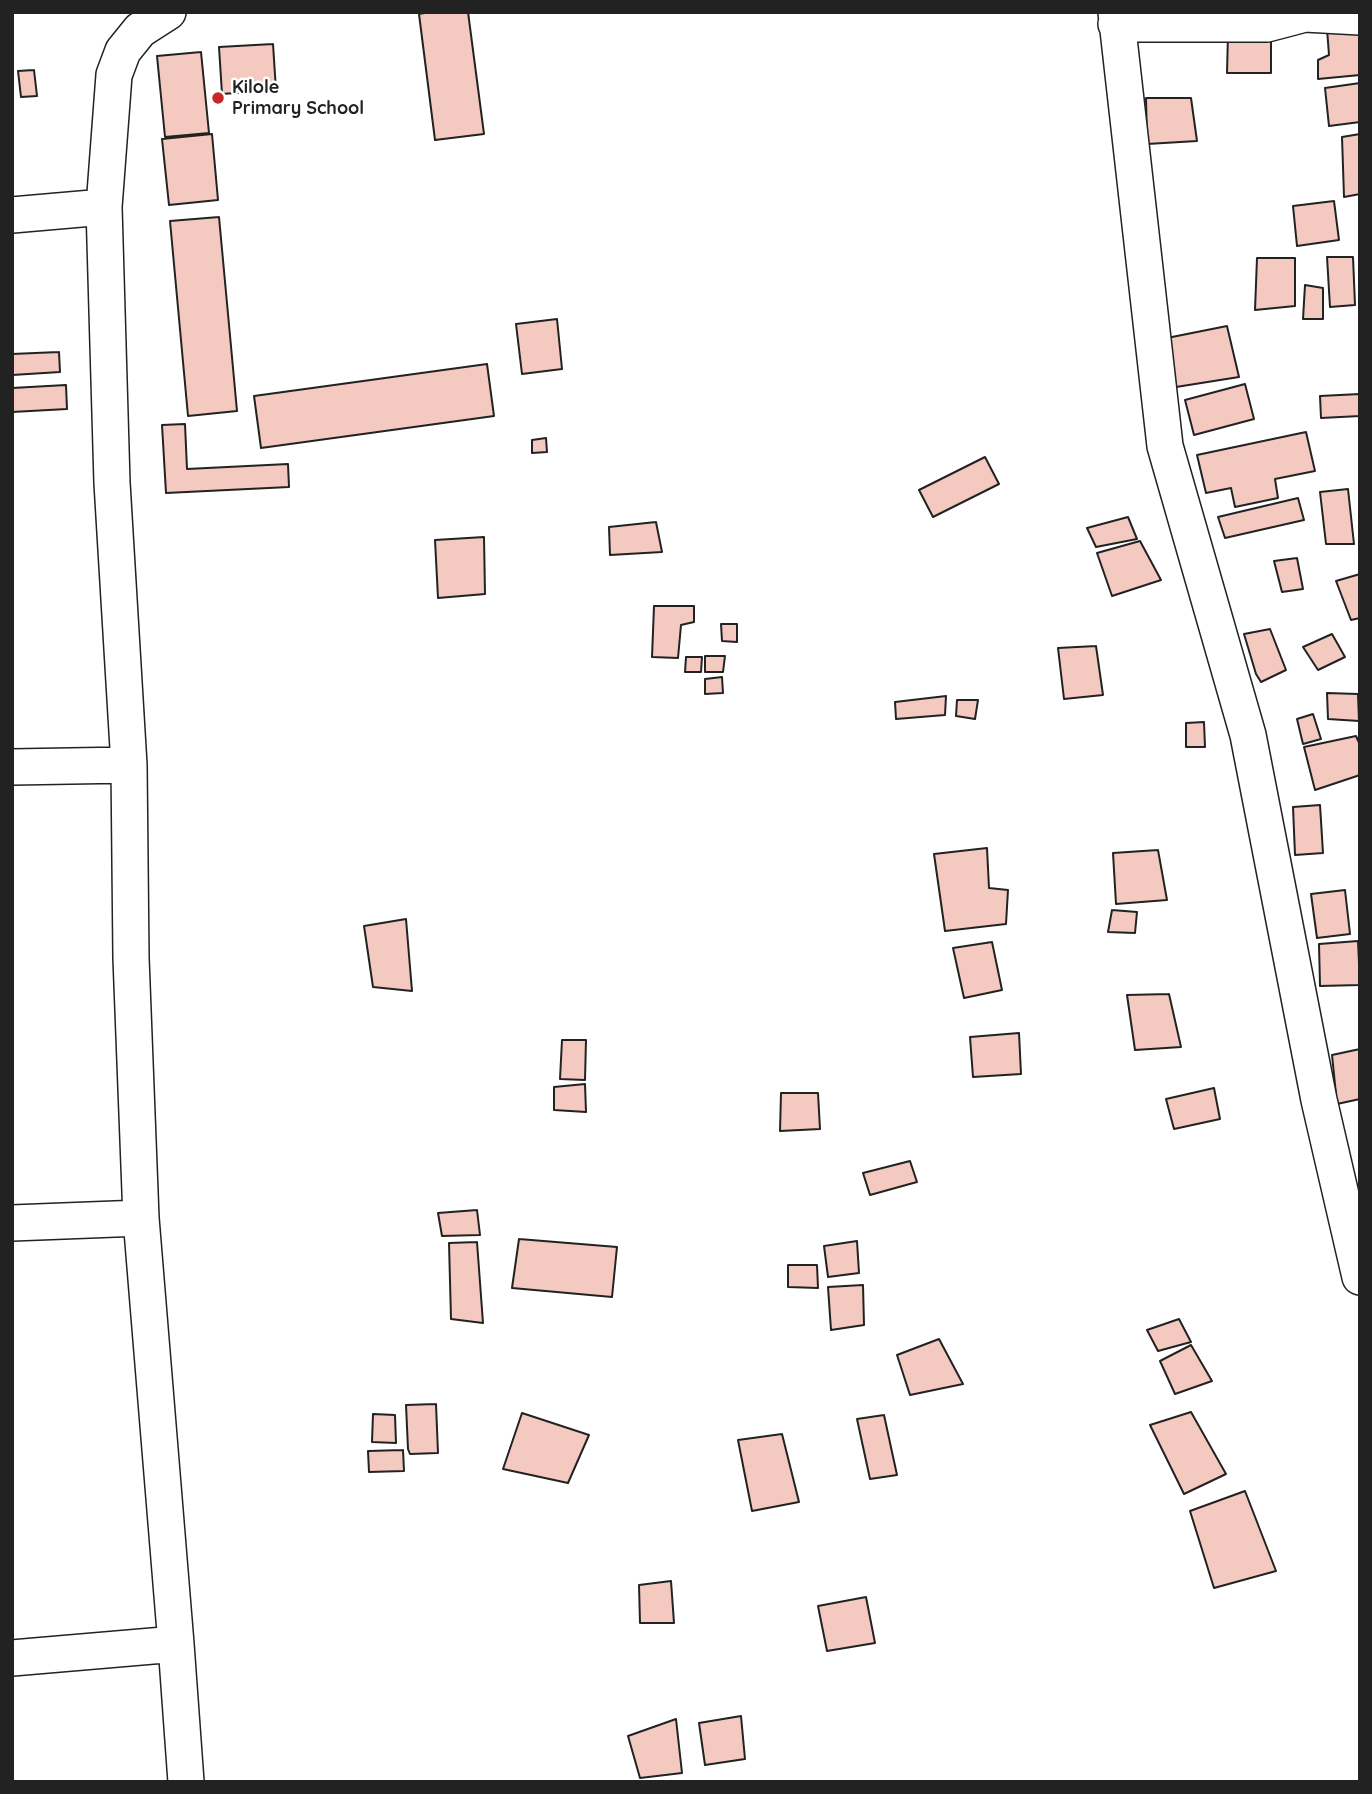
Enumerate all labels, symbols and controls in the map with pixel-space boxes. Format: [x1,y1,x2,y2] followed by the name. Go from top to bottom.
[232,77,364,119] place label: Kilole Primary School
[210,90,226,106] marker: Kilole Primary School

